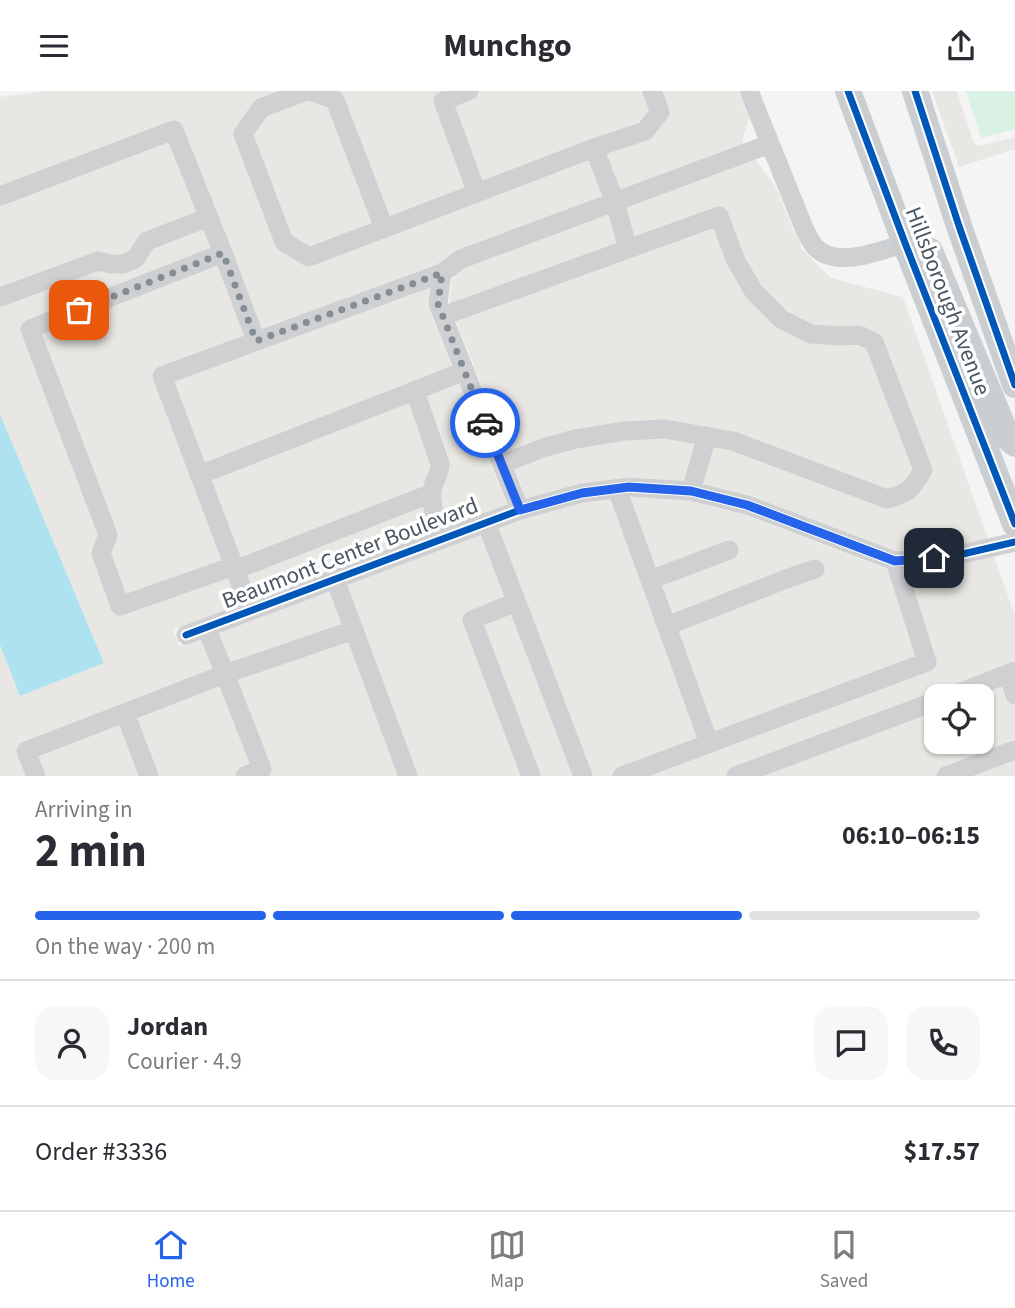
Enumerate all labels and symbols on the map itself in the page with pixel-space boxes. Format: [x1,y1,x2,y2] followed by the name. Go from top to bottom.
[897,202,999,400] street label: Hillsborough Avenue
[49,280,109,340] pin
[450,388,520,458] courier
[217,489,483,617] street label: Beaumont Center Boulevard
[904,528,964,588] pin

